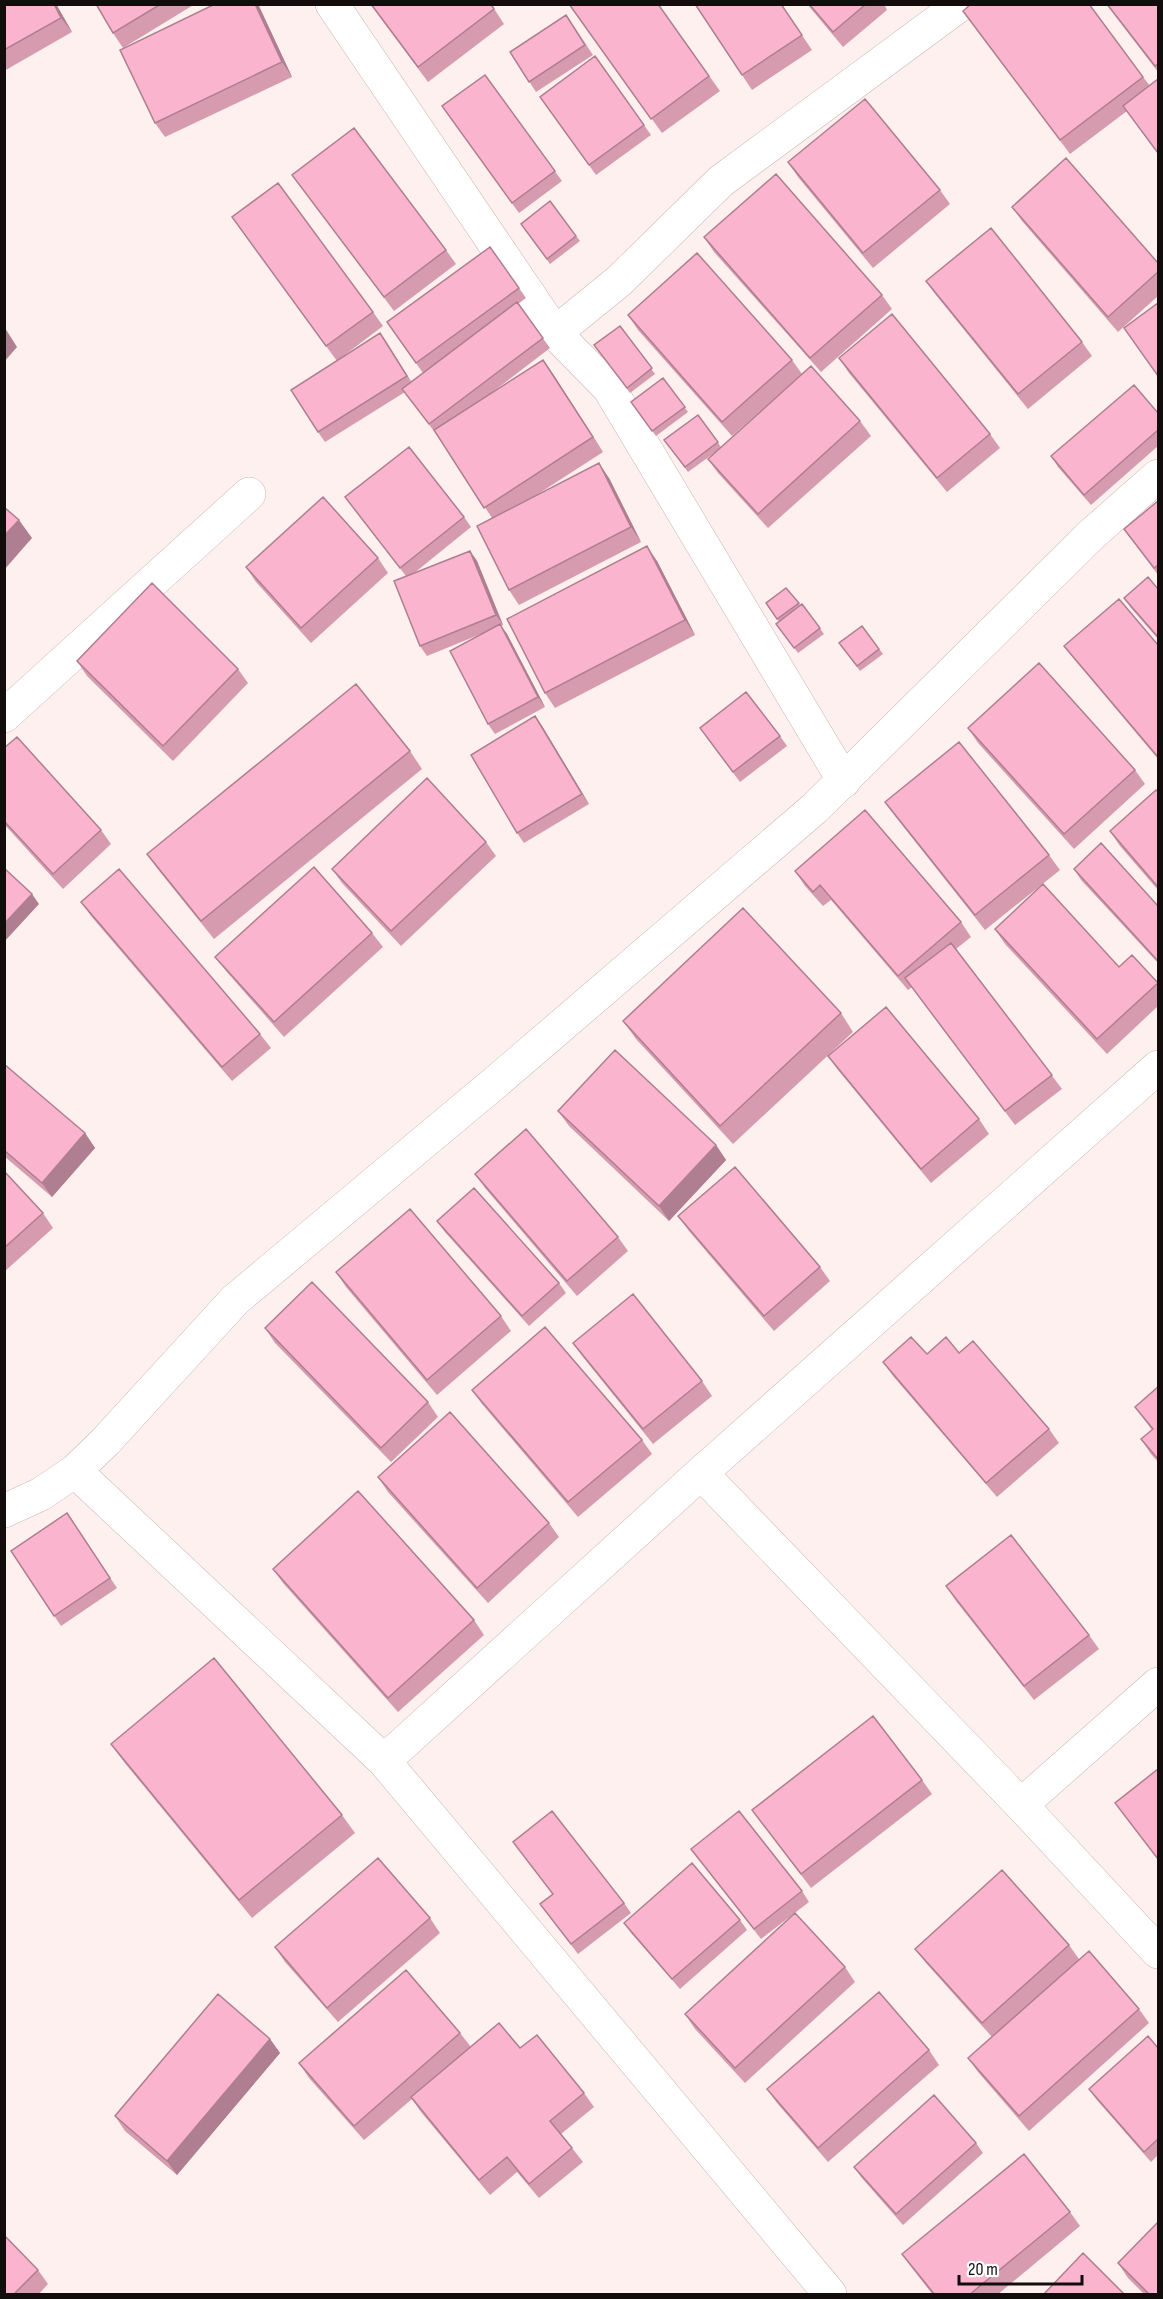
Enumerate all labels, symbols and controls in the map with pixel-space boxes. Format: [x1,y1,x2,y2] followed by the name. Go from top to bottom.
[959,2248,1082,2286] scale bar
[968,2259,998,2280] text: 20 m

